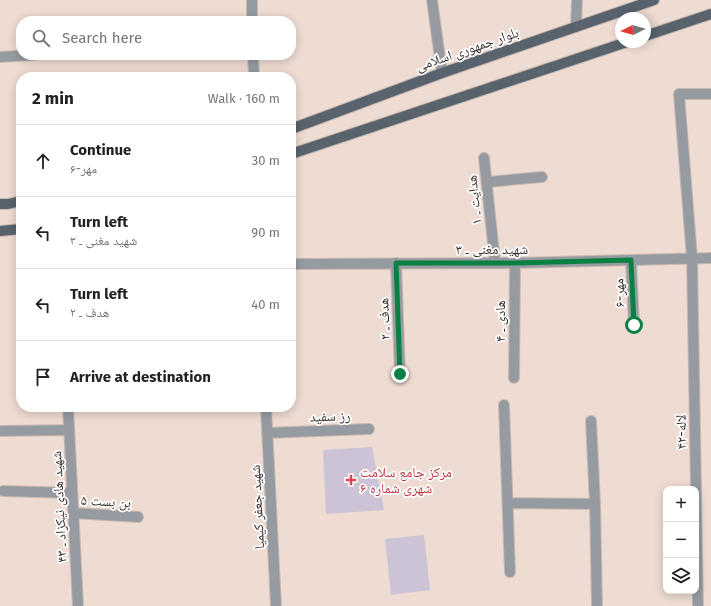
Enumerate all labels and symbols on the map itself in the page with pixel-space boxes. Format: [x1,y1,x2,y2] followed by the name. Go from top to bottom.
[615,12,651,48] north arrow
[413,24,521,75] street label: بلوار جمهوری اسلامی
[463,174,486,226] street label: هدایت ـ ۱
[456,241,528,258] street label: شهید مغنی ـ ۳
[610,278,629,308] street label: مهر-۶
[375,298,394,340] street label: هدف ـ ۲
[492,300,509,342] street label: هادی ـ ۴
[625,316,643,334] route start
[391,365,409,383] route end
[309,407,351,426] street label: رز سفید
[673,414,690,450] street label: لاله-۴۲
[48,451,71,563] street label: شهید هادی نیکزاد ـ ۴۳
[247,464,268,550] street label: شهید جعفر کیمیا
[360,464,452,497] place label: مرکز جامع سلامت شهری شماره ۶
[345,474,357,486] marker: مرکز جامع سلامت شهری شماره ۶
[80,492,132,511] street label: بن بست ۵

